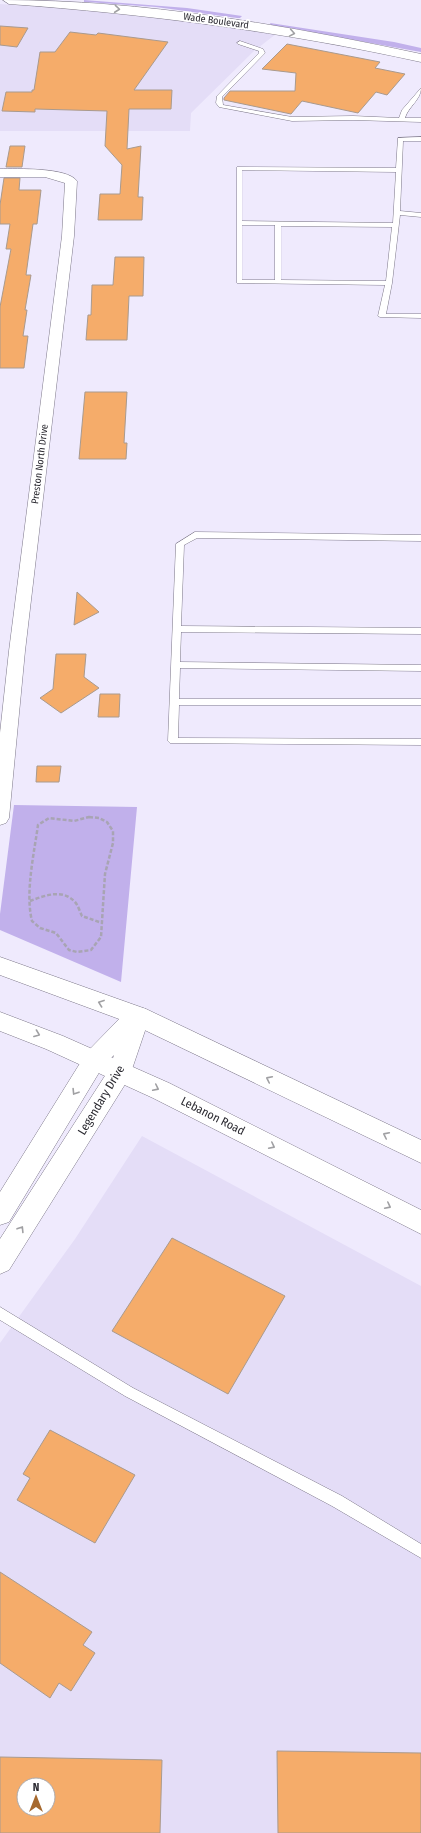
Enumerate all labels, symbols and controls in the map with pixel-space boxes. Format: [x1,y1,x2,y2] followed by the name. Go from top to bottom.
[114,4,120,13] one-way arrow
[182,10,250,32] street label: Wade Boulevard
[289,28,295,36] one-way arrow
[29,423,51,505] street label: Preston North Drive
[98,999,105,1007] one-way arrow
[33,1030,40,1038] one-way arrow
[75,1063,127,1137] street label: Legendary Drive
[265,1076,273,1084] one-way arrow
[152,1083,160,1091] one-way arrow
[72,1088,80,1095] one-way arrow
[179,1094,247,1138] street label: Lebanon Road
[383,1132,390,1140] one-way arrow
[268,1141,276,1149] one-way arrow
[383,1201,391,1209] one-way arrow
[16,1226,24,1233] one-way arrow
[16,1777,56,1817] north arrow
[33,1781,39,1794] text: N

